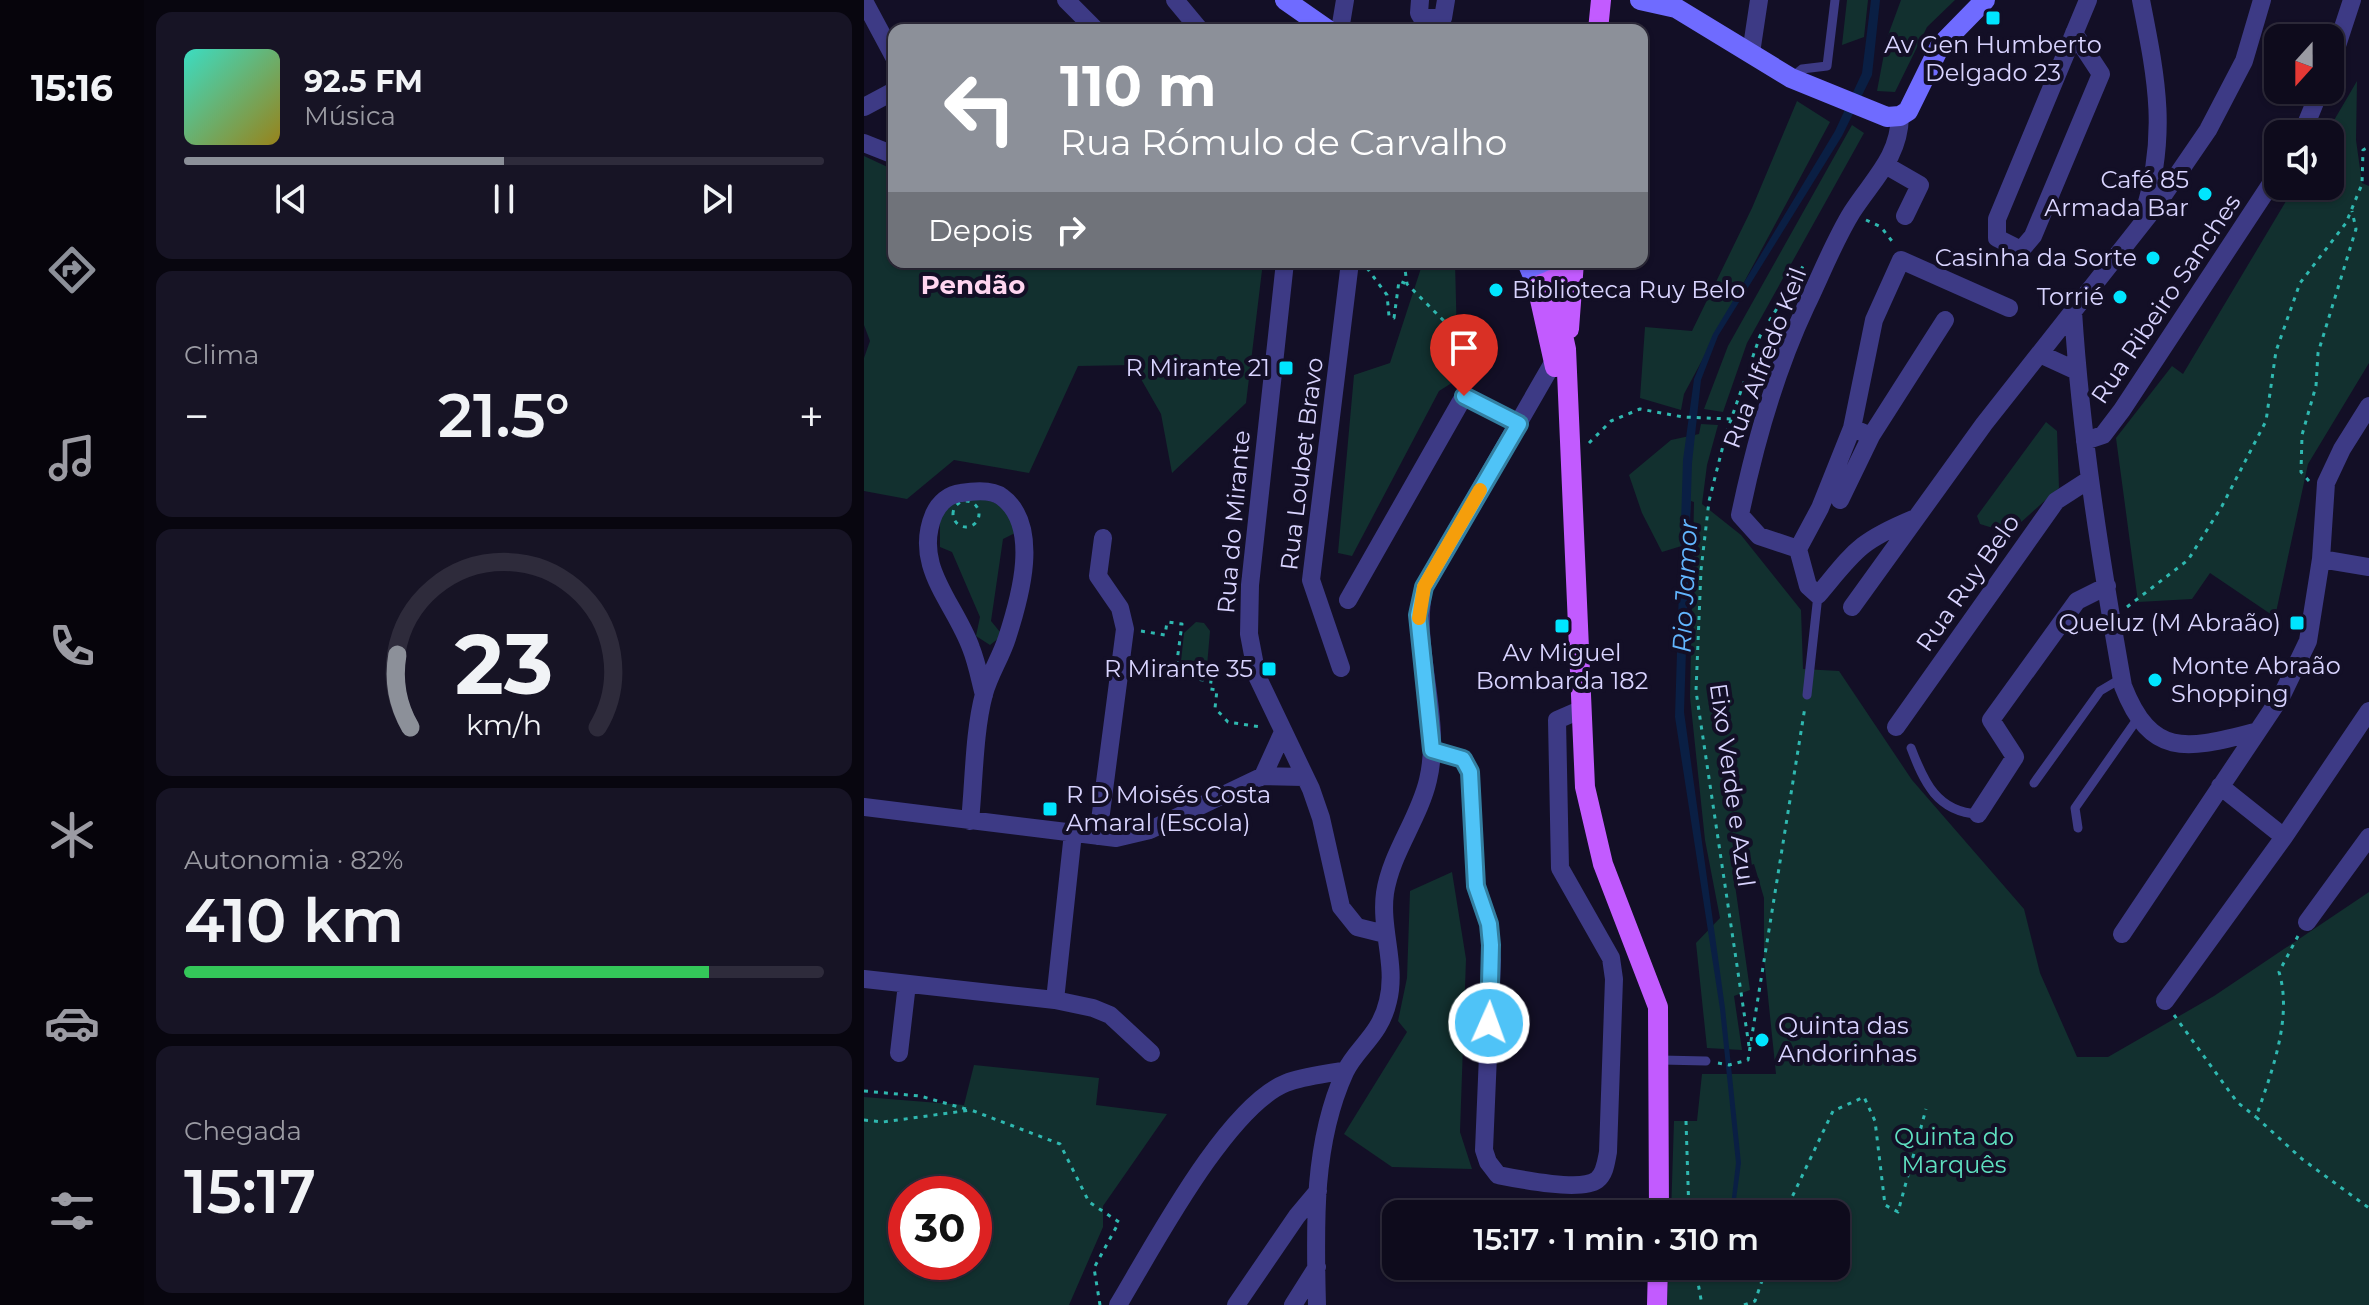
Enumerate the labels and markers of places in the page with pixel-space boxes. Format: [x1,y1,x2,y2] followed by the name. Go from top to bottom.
[1984,9,2002,27] marker: Av Gen Humberto Delgado 23
[1884,30,2102,87] place label: Av Gen Humberto Delgado 23
[2044,165,2189,222] place label: Café 85 Armada Bar
[2196,185,2214,203] marker: Café 85 Armada Bar
[1935,243,2137,272] place label: Casinha da Sorte
[2144,249,2162,267] marker: Casinha da Sorte
[1512,275,1745,304] place label: Biblioteca Ruy Belo
[1487,281,1505,299] marker: Biblioteca Ruy Belo
[2037,282,2104,311] place label: Torrié
[2111,288,2129,306] marker: Torrié
[1430,314,1498,396] pin
[1126,353,1270,382] place label: R Mirante 21
[1277,359,1295,377] marker: R Mirante 21
[2059,608,2281,637] place label: Queluz (M Abraão)
[2288,614,2306,632] marker: Queluz (M Abraão)
[1553,617,1571,635] marker: Av Miguel Bombarda 182
[1476,638,1648,695] place label: Av Miguel Bombarda 182
[2171,651,2341,708] place label: Monte Abraão Shopping
[1104,654,1253,683] place label: R Mirante 35
[1260,660,1278,678] marker: R Mirante 35
[2146,671,2164,689] marker: Monte Abraão Shopping
[1066,780,1271,837] place label: R D Moisés Costa Amaral (Escola)
[1041,800,1059,818] marker: R D Moisés Costa Amaral (Escola)
[1778,1011,1917,1068] place label: Quinta das Andorinhas
[1753,1031,1771,1049] marker: Quinta das Andorinhas

